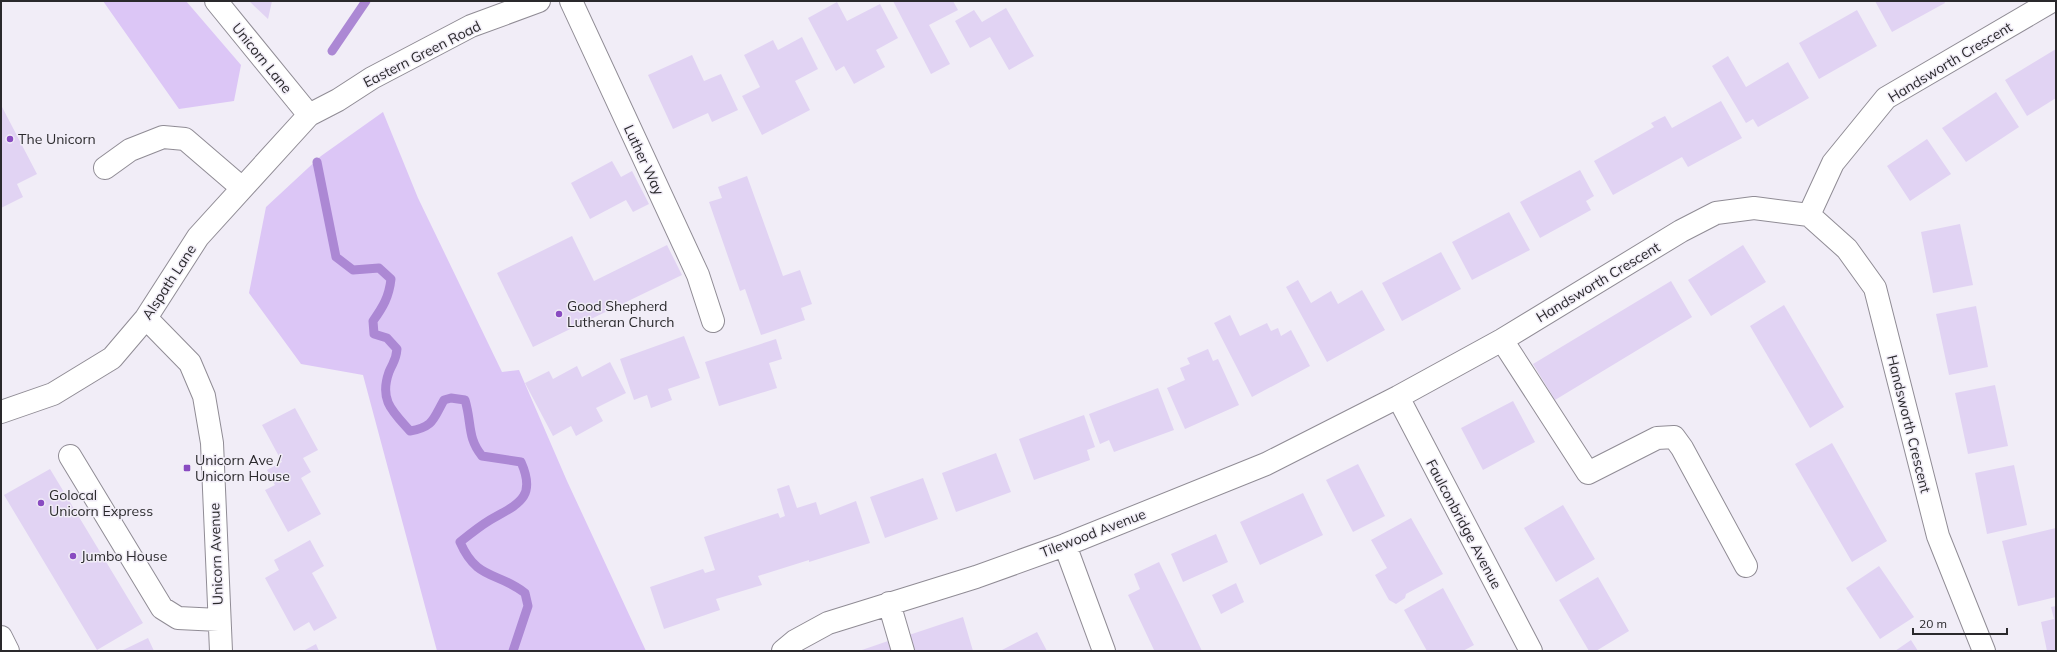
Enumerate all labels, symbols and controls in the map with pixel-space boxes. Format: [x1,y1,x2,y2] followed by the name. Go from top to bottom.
[360,17,484,91] street label: Eastern Green Road
[1885,18,2015,106] street label: Handsworth Crescent
[228,19,296,97] street label: Unicorn Lane
[620,122,668,199] street label: Luther Way
[18,130,96,148] place label: The Unicorn
[5,134,15,144] marker: The Unicorn
[1533,238,1663,326] street label: Handsworth Crescent
[138,241,200,323] street label: Alspath Lane
[567,297,675,331] place label: Good Shepherd Lutheran Church
[554,309,564,319] marker: Good Shepherd Lutheran Church
[1883,353,1935,495] street label: Handsworth Crescent
[195,451,290,485] place label: Unicorn Ave / Unicorn House
[1422,456,1506,592] street label: Faulconbridge Avenue
[182,463,192,473] marker: Unicorn Ave / Unicorn House
[49,486,153,520] place label: Golocal Unicorn Express
[36,498,46,508] marker: Golocal Unicorn Express
[205,503,227,605] street label: Unicorn Avenue
[1038,505,1148,561] street label: Tilewood Avenue
[81,547,167,565] place label: Jumbo House
[68,551,78,561] marker: Jumbo House
[1913,610,2007,636] scale bar
[1919,616,1947,631] text: 20 m

